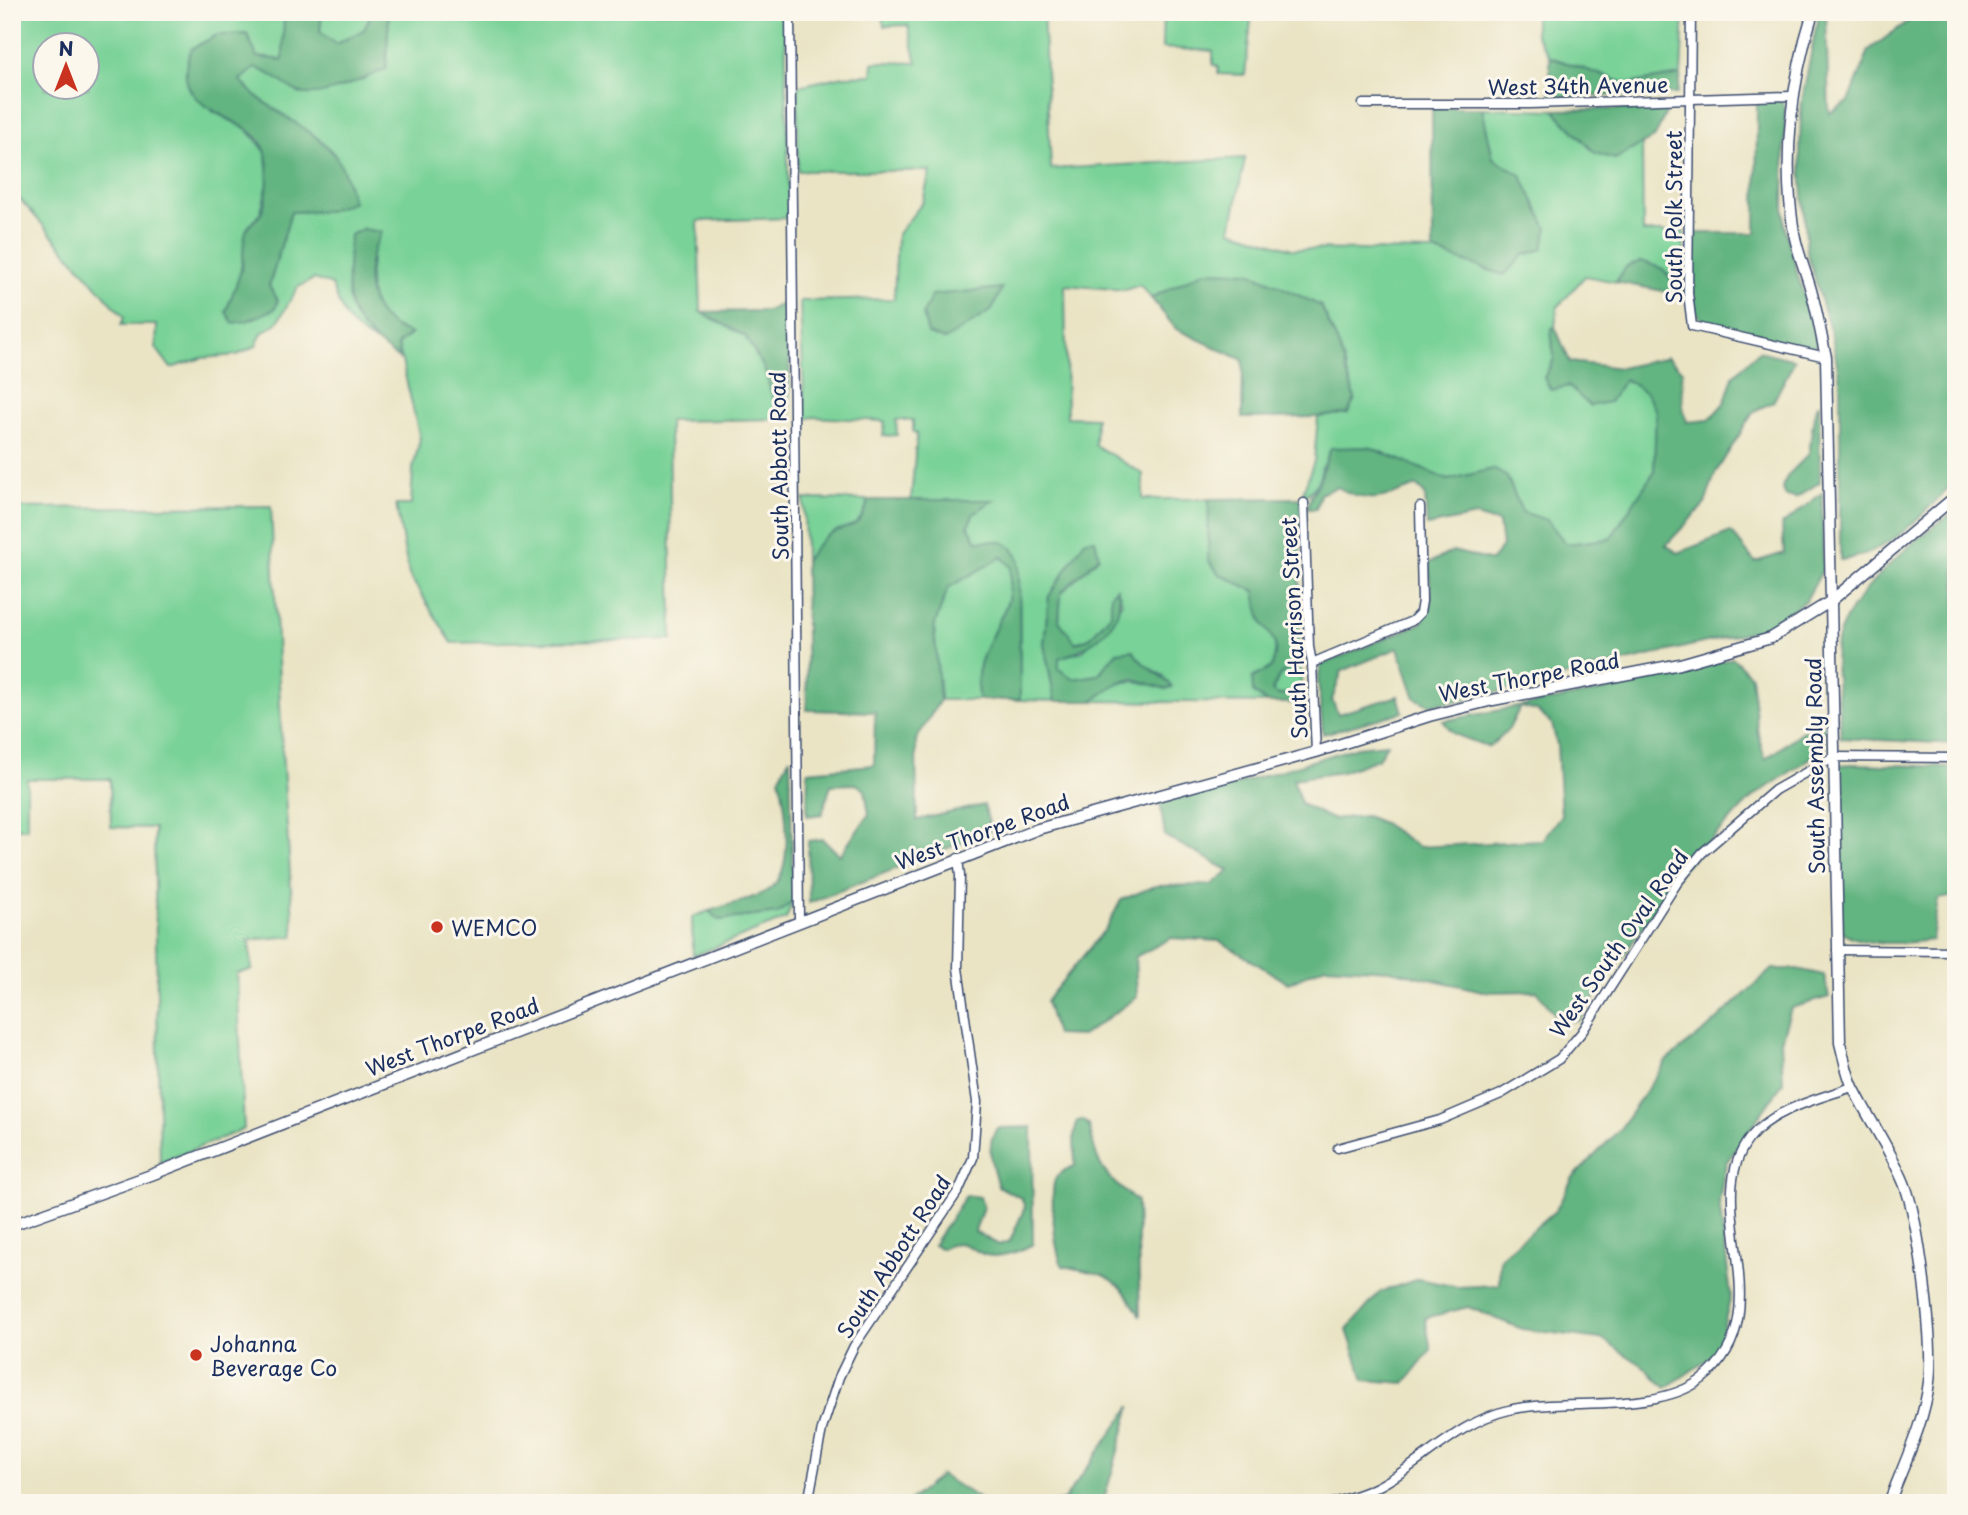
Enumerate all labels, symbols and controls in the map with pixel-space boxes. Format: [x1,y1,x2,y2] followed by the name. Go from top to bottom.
[32,32,102,102] north arrow
[58,34,74,62] text: N
[1487,67,1669,103] street label: West 34th Avenue
[1657,130,1689,304] street label: South Polk Street
[760,371,796,561] street label: South Abbott Road
[1271,516,1315,740] street label: South Harrison Street
[1436,643,1622,709] street label: West Thorpe Road
[1796,657,1832,875] street label: South Assembly Road
[890,785,1074,877] street label: West Thorpe Road
[1541,842,1695,1044] street label: West South Oval Road
[451,911,537,943] place label: WEMCO
[429,919,445,935] marker: WEMCO
[361,988,543,1084] street label: West Thorpe Road
[828,1168,958,1344] street label: South Abbott Road
[210,1327,337,1383] place label: Johanna Beverage Co
[188,1347,204,1363] marker: Johanna Beverage Co

